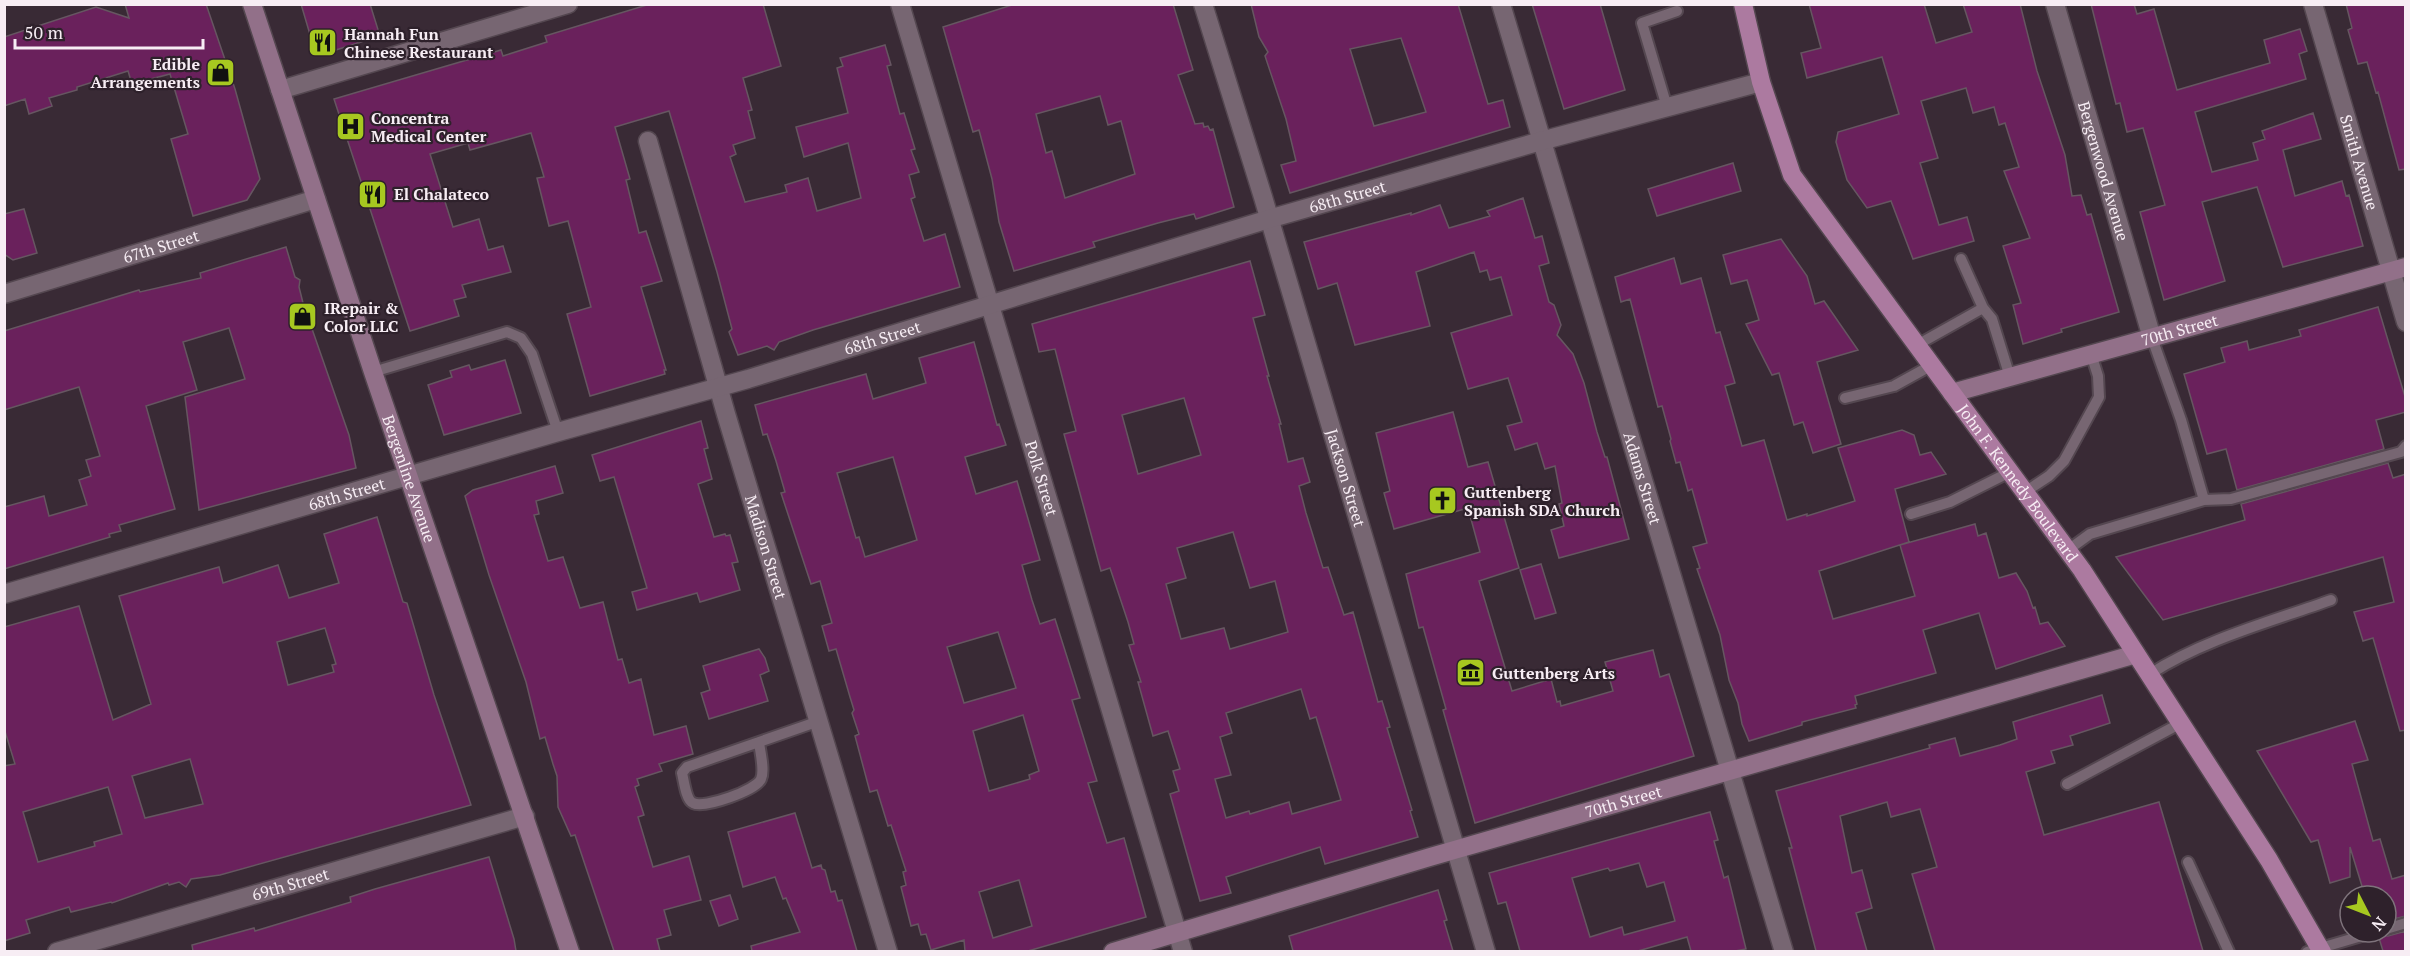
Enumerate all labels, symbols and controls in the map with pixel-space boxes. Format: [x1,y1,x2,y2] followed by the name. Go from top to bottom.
[15,12,202,50] scale bar
[24,20,64,44] text: 50 m
[344,23,494,63] place label: Hannah Fun Chinese Restaurant
[307,27,339,59] restaurant icon: Hannah Fun Chinese Restaurant
[90,53,200,93] place label: Edible Arrangements
[205,57,237,89] shop icon: Edible Arrangements
[2073,99,2134,243] street label: Bergenwood Avenue
[371,107,487,147] place label: Concentra Medical Center
[334,111,366,143] hospital icon: Concentra Medical Center
[2335,112,2384,213] street label: Smith Avenue
[1306,175,1388,218] street label: 68th Street
[357,178,389,210] restaurant icon: El Chalateco
[394,183,490,205] place label: El Chalateco
[120,224,202,268] street label: 67th Street
[324,297,399,337] place label: IRepair & Color LLC
[287,301,319,333] shop icon: IRepair & Color LLC
[2138,309,2220,351] street label: 70th Street
[841,316,923,360] street label: 68th Street
[1953,399,2083,566] street label: John F. Kennedy Boulevard
[377,412,441,545] street label: Bergenline Avenue
[1321,426,1371,530] street label: Jackson Street
[1618,430,1667,527] street label: Adams Street
[1020,438,1063,519] street label: Polk Street
[306,472,388,515] street label: 68th Street
[1464,481,1621,521] place label: Guttenberg Spanish SDA Church
[1427,485,1459,517] church icon: Guttenberg Spanish SDA Church
[740,492,792,602] street label: Madison Street
[1455,657,1487,689] museum icon: Guttenberg Arts
[1492,662,1615,684] place label: Guttenberg Arts
[1582,780,1664,823] street label: 70th Street
[249,863,331,906] street label: 69th Street
[2338,884,2398,944] north arrow
[2367,912,2391,936] text: N

